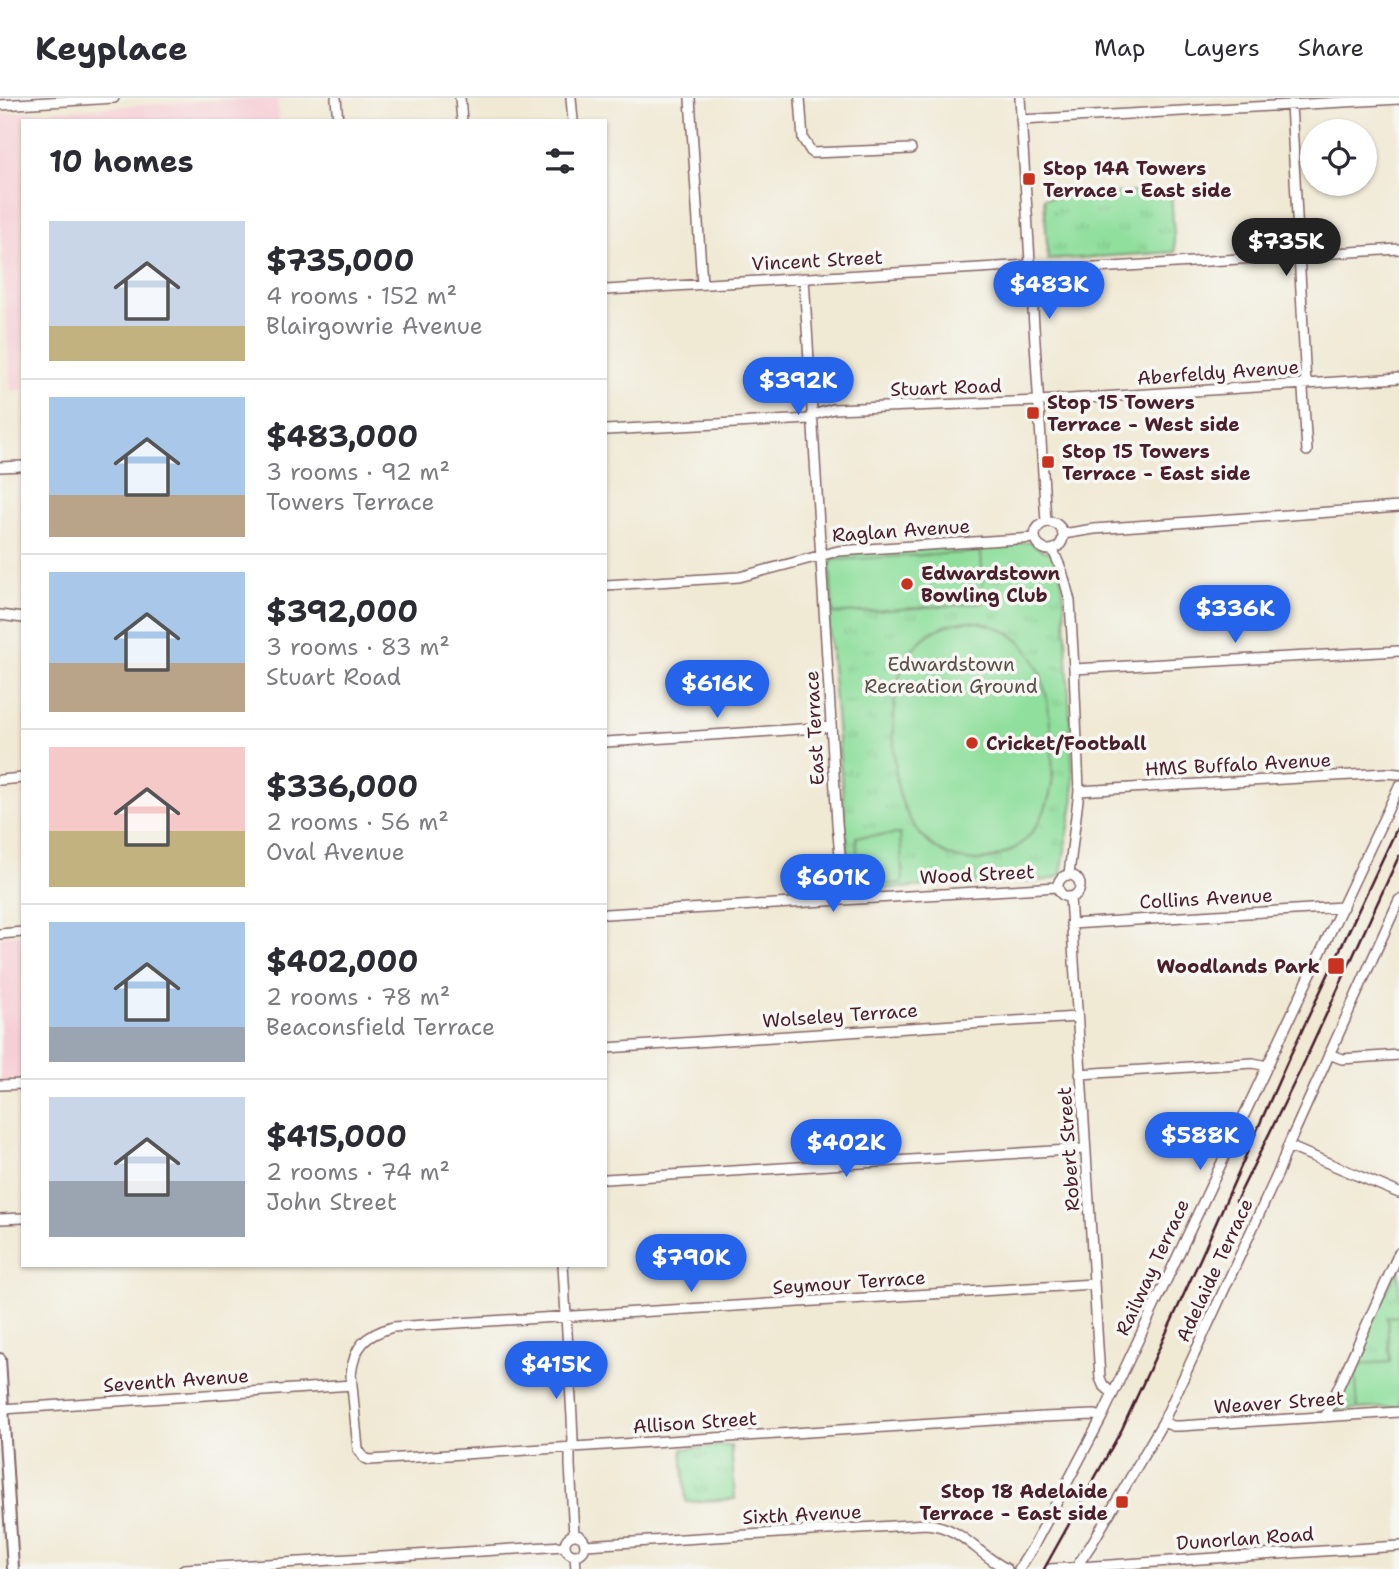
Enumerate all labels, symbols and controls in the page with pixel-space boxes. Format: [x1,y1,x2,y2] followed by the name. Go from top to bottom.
[35,26,188,71] text: Keyplace
[1094,32,1145,64] text: Map
[1183,32,1260,64] text: Layers
[1298,32,1364,64] text: Share
[1300,119,1377,196] map controls
[1300,119,1377,196] button: locate
[49,141,194,182] text: 10 homes
[541,142,579,180] icon: filters
[1043,156,1232,203] place label: Stop 14A Towers Terrace - East side
[1021,171,1037,187] marker: Stop 14A Towers Terrace - East side
[1237,218,1335,278] pin: $735K
[1248,226,1324,256] text: $735K
[266,240,415,281] text: $735,000
[751,245,883,276] street label: Vincent Street
[105,249,189,333] icon: home
[1000,262,1098,321] pin: $483K
[1009,269,1089,299] text: $483K
[266,281,457,311] text: 4 rooms · 152 m²
[266,311,483,341] text: Blairgowrie Avenue
[1136,354,1300,391] street label: Aberfeldy Avenue
[749,358,847,417] pin: $392K
[759,365,837,395] text: $392K
[890,373,1002,402] street label: Stuart Road
[1047,390,1240,437] place label: Stop 15 Towers Terrace - West side
[1025,405,1041,421] marker: Stop 15 Towers Terrace - West side
[266,416,418,457] text: $483,000
[105,425,189,509] icon: home
[1062,439,1251,486] place label: Stop 15 Towers Terrace - East side
[1040,454,1056,470] marker: Stop 15 Towers Terrace - East side
[266,457,450,487] text: 3 rooms · 92 m²
[266,487,435,517] text: Towers Terrace
[831,513,971,548] street label: Raglan Avenue
[921,561,1061,608] place label: Edwardstown Bowling Club
[899,576,915,592] marker: Edwardstown Bowling Club
[1186,586,1284,645] pin: $336K
[266,591,418,632] text: $392,000
[1195,593,1275,623] text: $336K
[105,600,189,684] icon: home
[266,632,450,662] text: 3 rooms · 83 m²
[864,652,1038,699] park label: Edwardstown Recreation Ground
[668,660,766,720] pin: $616K
[266,662,401,692] text: Stuart Road
[681,668,753,698] text: $616K
[799,670,830,786] street label: East Terrace
[986,731,1147,756] place label: Cricket/Football
[964,735,980,751] marker: Cricket/Football
[1144,747,1332,782] street label: HMS Buffalo Avenue
[266,766,418,807] text: $336,000
[105,775,189,859] icon: home
[266,807,449,837] text: 2 rooms · 56 m²
[266,837,405,867] text: Oval Avenue
[784,854,882,914] pin: $601K
[919,859,1035,890] street label: Wood Street
[796,862,870,892] text: $601K
[1139,883,1273,914] street label: Collins Avenue
[266,941,418,982] text: $402,000
[105,950,189,1034] icon: home
[1156,954,1320,979] place label: Woodlands Park
[1326,956,1346,976] marker: Woodlands Park
[266,982,450,1012] text: 2 rooms · 78 m²
[762,998,919,1033] street label: Wolseley Terrace
[266,1012,495,1042] text: Beaconsfield Terrace
[1052,1086,1085,1212] street label: Robert Street
[1151,1112,1249,1172] pin: $588K
[266,1116,407,1157] text: $415,000
[797,1119,895,1179] pin: $402K
[1161,1120,1239,1150] text: $588K
[105,1125,189,1209] icon: home
[807,1127,885,1157] text: $402K
[266,1157,450,1187] text: 2 rooms · 74 m²
[266,1187,397,1217] text: John Street
[1170,1194,1259,1346] street label: Adelaide Terrace
[1110,1195,1195,1340] street label: Railway Terrace
[642,1234,740,1294] pin: $790K
[652,1242,730,1272] text: $790K
[772,1265,926,1300] street label: Seymour Terrace
[507,1342,605,1401] pin: $415K
[521,1349,591,1379] text: $415K
[102,1363,250,1398] street label: Seventh Avenue
[1213,1385,1345,1420] street label: Weaver Street
[632,1406,758,1439] street label: Allison Street
[919,1479,1108,1526] place label: Stop 18 Adelaide Terrace - East side
[1114,1494,1130,1510] marker: Stop 18 Adelaide Terrace - East side
[742,1499,862,1530] street label: Sixth Avenue
[1175,1521,1315,1556] street label: Dunorlan Road

